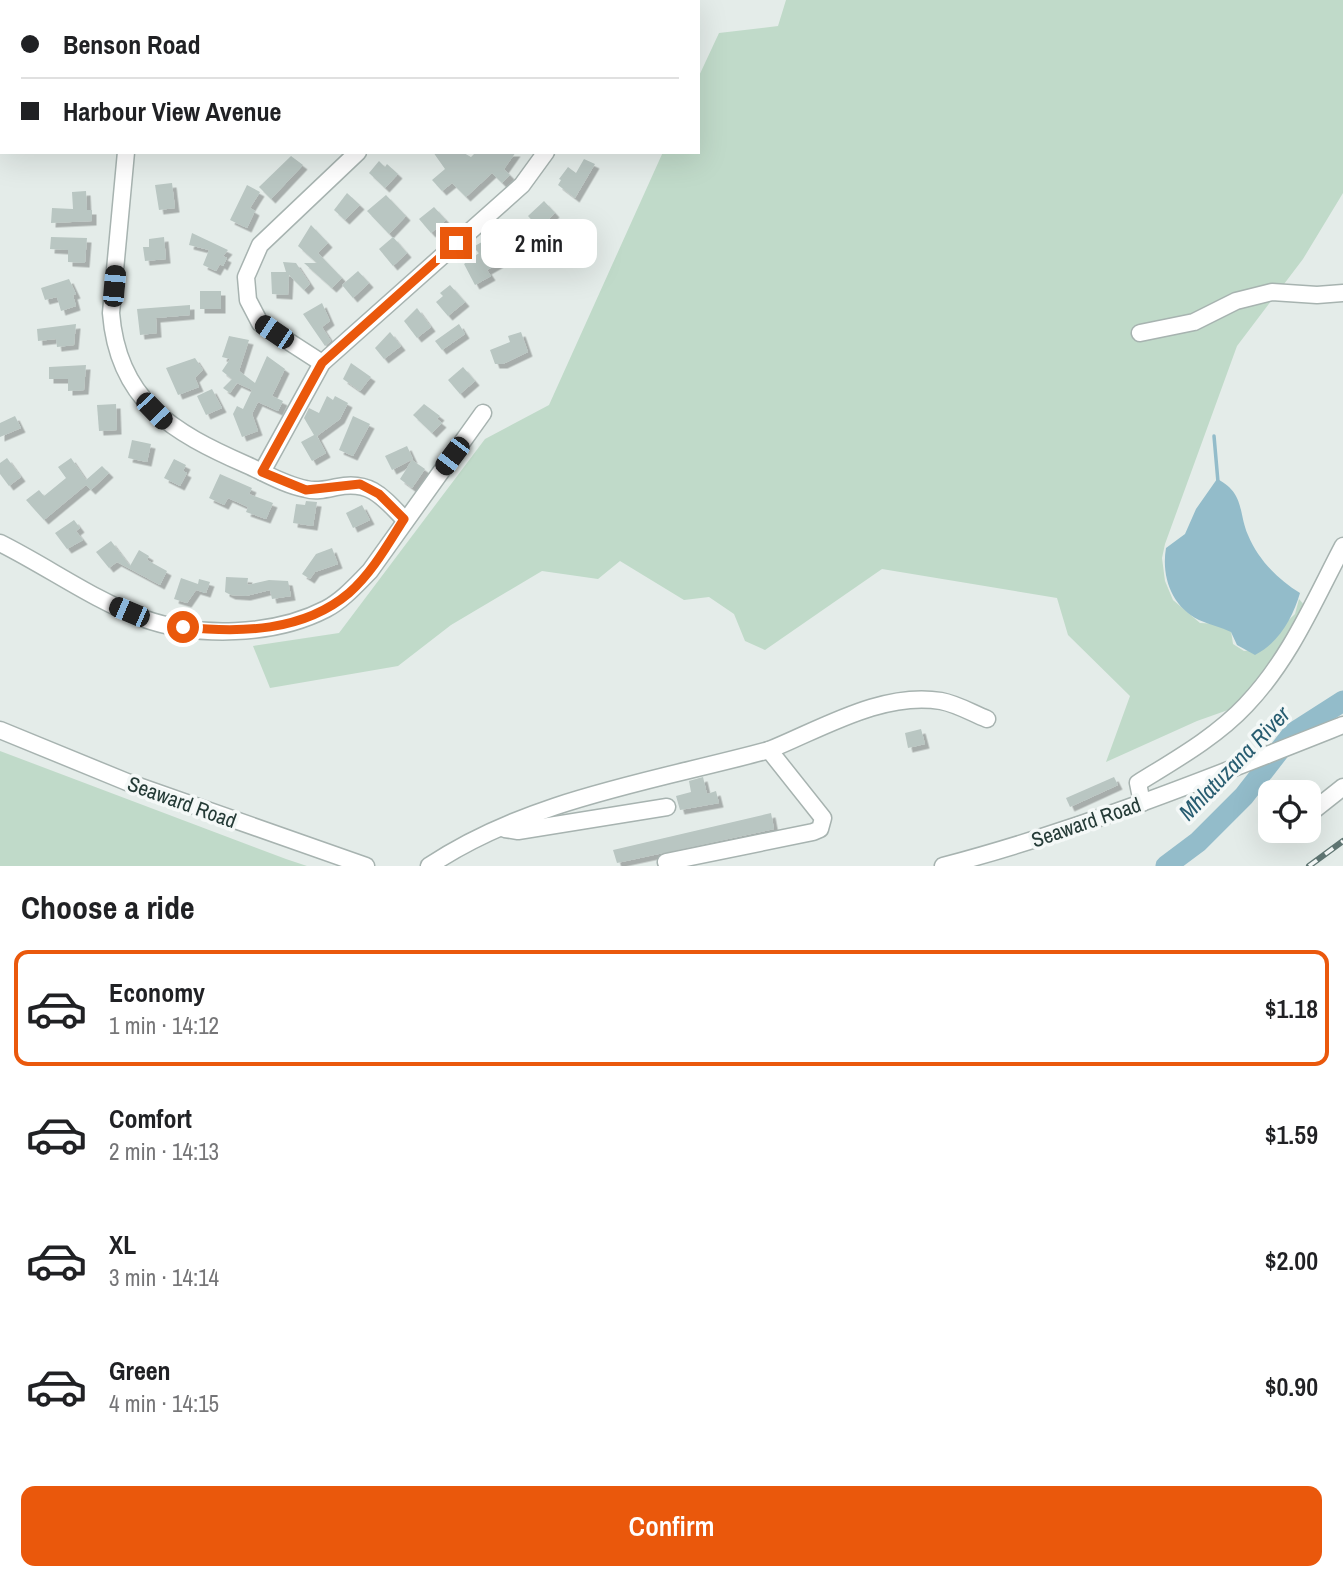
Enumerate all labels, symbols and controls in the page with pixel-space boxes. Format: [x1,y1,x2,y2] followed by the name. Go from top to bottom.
[63,27,200,62] text: Benson Road
[63,94,281,129] text: Harbour View Avenue
[480,218,596,268] callout: 2 min
[440,227,472,259] route end
[515,228,563,259] text: 2 min
[102,264,127,308] car
[251,312,298,352] car
[132,389,177,433] car
[431,433,474,479] car
[106,594,153,630] car
[167,611,199,643] route start
[1172,699,1297,827] water label: Mhlatuzana River
[124,769,240,835] street label: Seaward Road
[1258,780,1321,843] map controls
[1258,780,1321,843] button: locate
[1027,790,1145,854] street label: Seaward Road
[21,886,195,929] text: Choose a ride
[109,975,205,1010] text: Economy
[25,977,88,1040] icon: car
[1265,991,1318,1026] text: $1.18
[109,1010,219,1041] text: 1 min · 14:12
[109,1101,192,1136] text: Comfort
[25,1103,88,1166] icon: car
[1265,1117,1318,1152] text: $1.59
[109,1136,219,1167] text: 2 min · 14:13
[109,1227,136,1262] text: XL
[25,1229,88,1292] icon: car
[1265,1243,1318,1278] text: $2.00
[109,1262,219,1293] text: 3 min · 14:14
[109,1353,171,1388] text: Green
[25,1355,88,1418] icon: car
[1265,1369,1318,1404] text: $0.90
[109,1388,219,1419] text: 4 min · 14:15
[21,1486,1322,1566] button: Confirm

